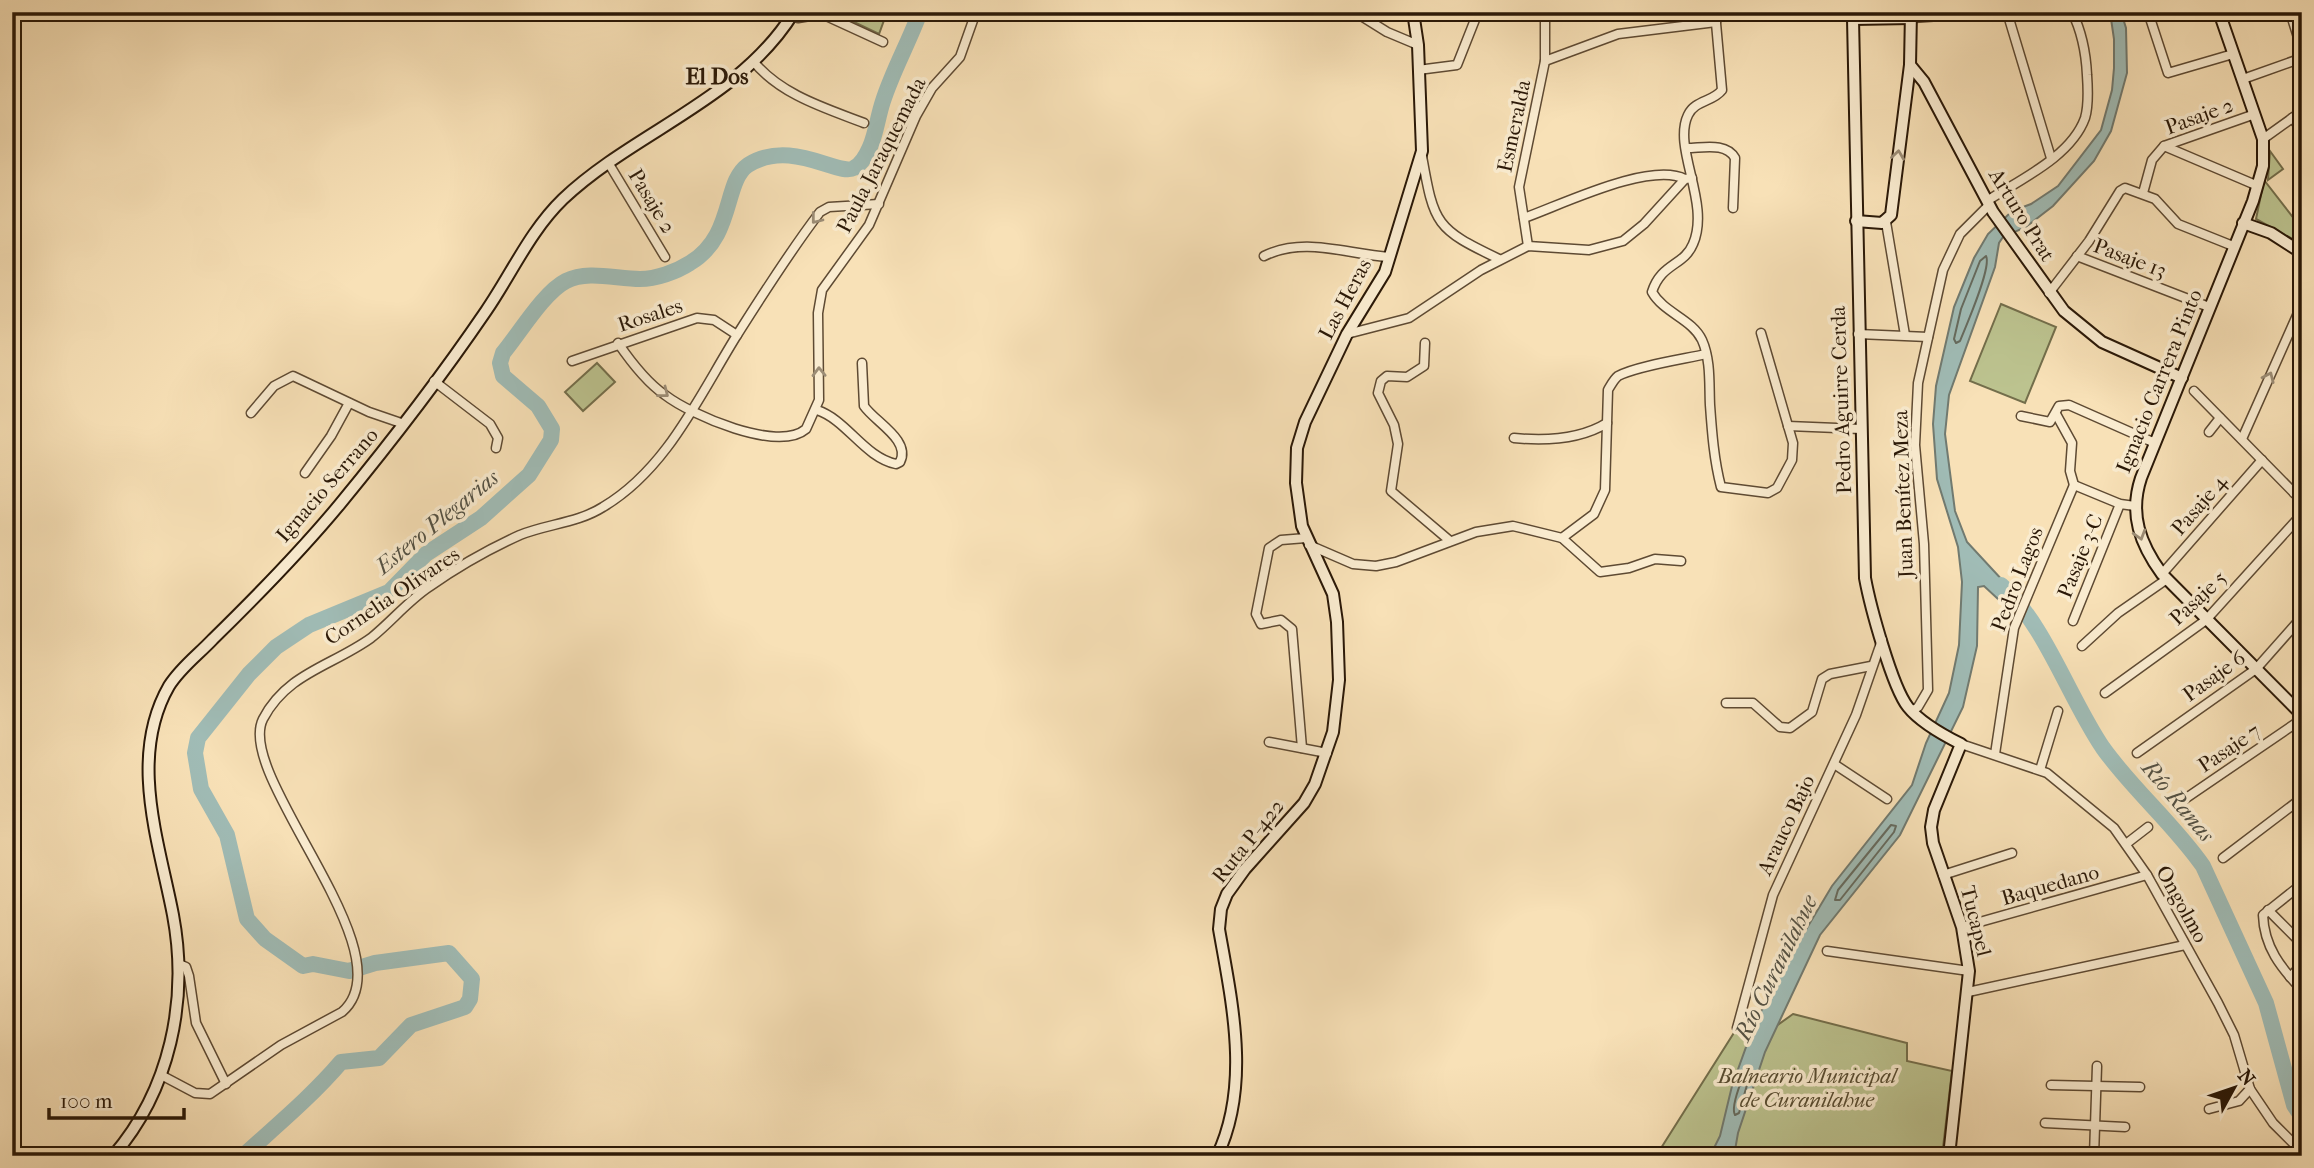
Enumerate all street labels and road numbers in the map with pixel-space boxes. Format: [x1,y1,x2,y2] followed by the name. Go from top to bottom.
[831,73,931,237] street label: Paula Jaraquemada
[1493,77,1536,174] street label: Esmeralda
[2162,93,2236,139] street label: Pasaje 2
[1984,163,2060,266] street label: Arturo Prat
[624,165,681,238] street label: Pasaje 2
[2090,233,2170,283] street label: Pasaje 13
[1314,254,1376,343] street label: Las Heras
[2111,286,2207,476] street label: Ignacio Carrera Pinto
[614,293,686,337] street label: Rosales
[1826,305,1856,494] street label: Pedro Aguirre Cerda
[1888,409,1918,580] street label: Juan Benítez Meza
[271,423,383,547] street label: Ignacio Serrano
[2166,469,2232,540] street label: Pasaje 4
[2052,511,2108,601] street label: Pasaje 3-C
[1986,523,2048,635] street label: Pedro Lagos
[320,542,464,650] street label: Cornelia Olivares
[2165,566,2231,630] street label: Pasaje 5
[2178,645,2250,707] street label: Pasaje 6
[2193,718,2265,778] street label: Pasaje 7
[1752,771,1820,880] street label: Arauco Bajo
[1207,794,1289,888] street label: Ruta P-422
[1998,860,2102,910] street label: Baquedano
[2151,861,2213,947] street label: Ongolmo
[1956,883,1996,959] street label: Tucapel

